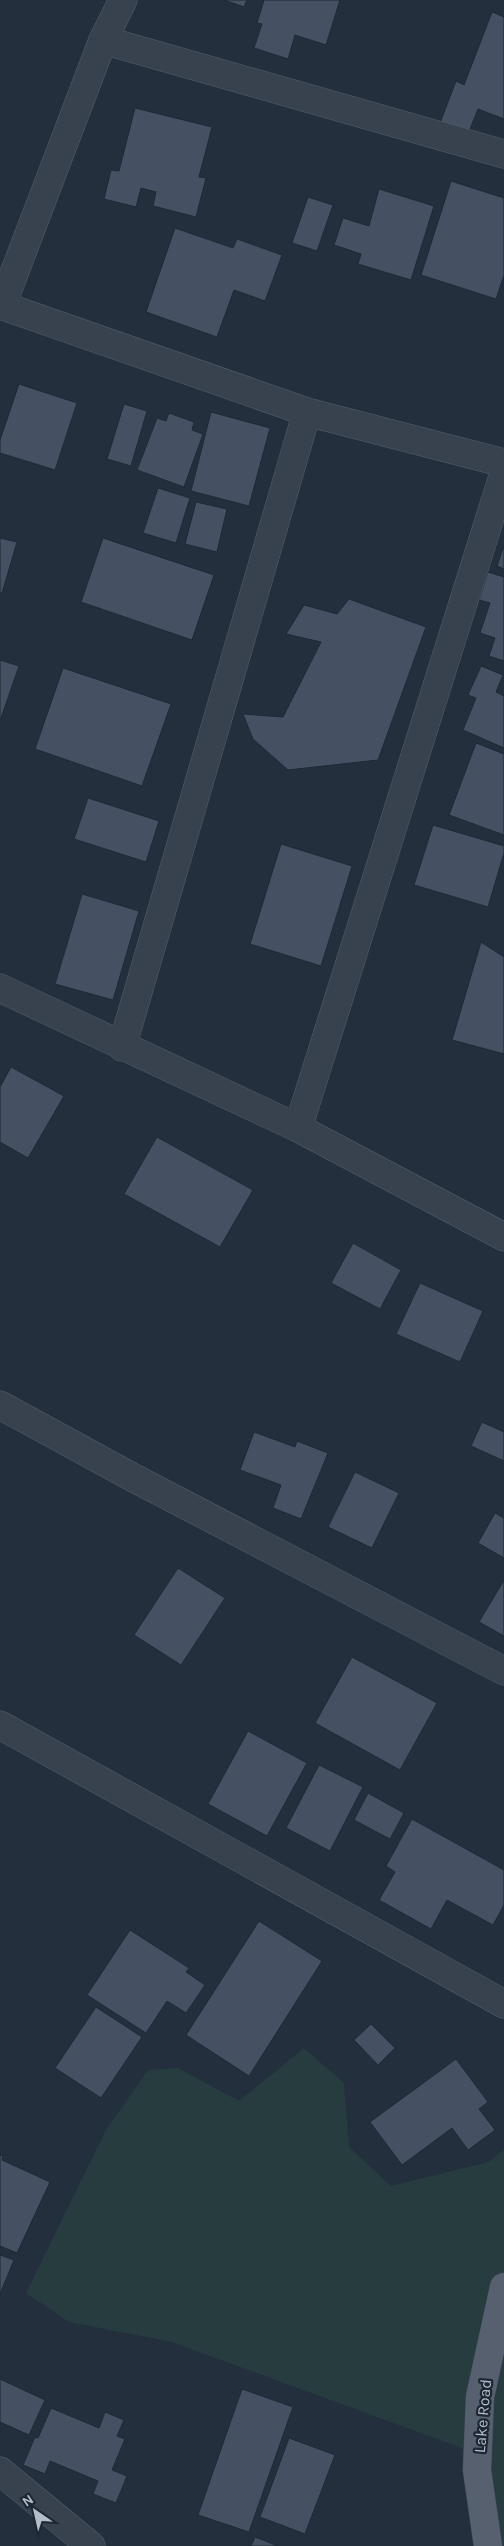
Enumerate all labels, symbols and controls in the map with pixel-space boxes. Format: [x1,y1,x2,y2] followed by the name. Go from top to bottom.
[470,2378,495,2454] street label: Lake Road
[10,2486,60,2536] north arrow
[19,2491,37,2510] text: N

